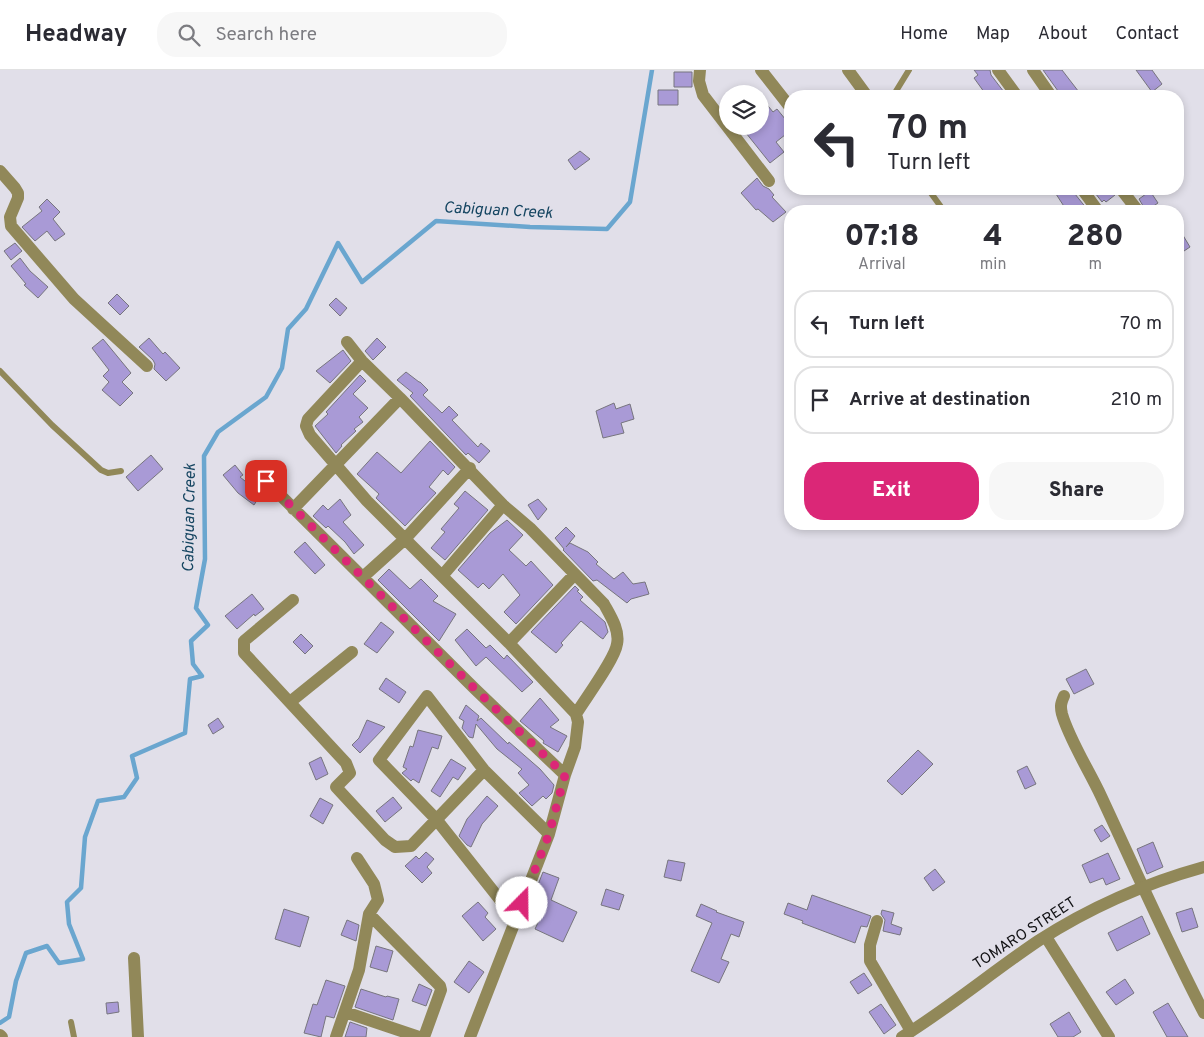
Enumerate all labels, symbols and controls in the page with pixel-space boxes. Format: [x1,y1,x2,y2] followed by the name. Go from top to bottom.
[157,12,507,57] search box
[25,20,127,50] text: Headway
[175,21,203,49] icon: search
[215,23,317,47] text: Search here
[900,23,948,46] text: Home
[976,23,1010,46] text: Map
[1038,23,1087,46] text: About
[1115,23,1179,46] text: Contact
[719,85,769,135] map controls
[719,85,769,135] button: layers
[887,107,968,151] text: 70 m
[804,110,869,175] icon: left
[887,150,970,177] text: Turn left
[443,198,554,224] water label: Cabiguan Creek
[844,219,919,256] text: 07:18
[983,219,1003,256] text: 4
[1067,219,1124,256] text: 280
[858,255,906,275] text: Arrival
[980,255,1006,275] text: min
[1088,255,1102,275] text: m
[806,310,834,338] icon: left
[849,312,925,336] text: Turn left
[1120,312,1162,336] text: 70 m
[806,386,834,414] icon: arrive
[849,388,1030,412] text: Arrive at destination
[1111,388,1162,412] text: 210 m
[245,460,287,502] pin
[179,462,201,573] water label: Cabiguan Creek
[804,462,979,520] button: Exit
[989,462,1164,520] button: Share
[252,467,280,495] icon: arrive
[495,876,547,928] position arrow
[970,894,1080,974] street label: TOMARO STREET

